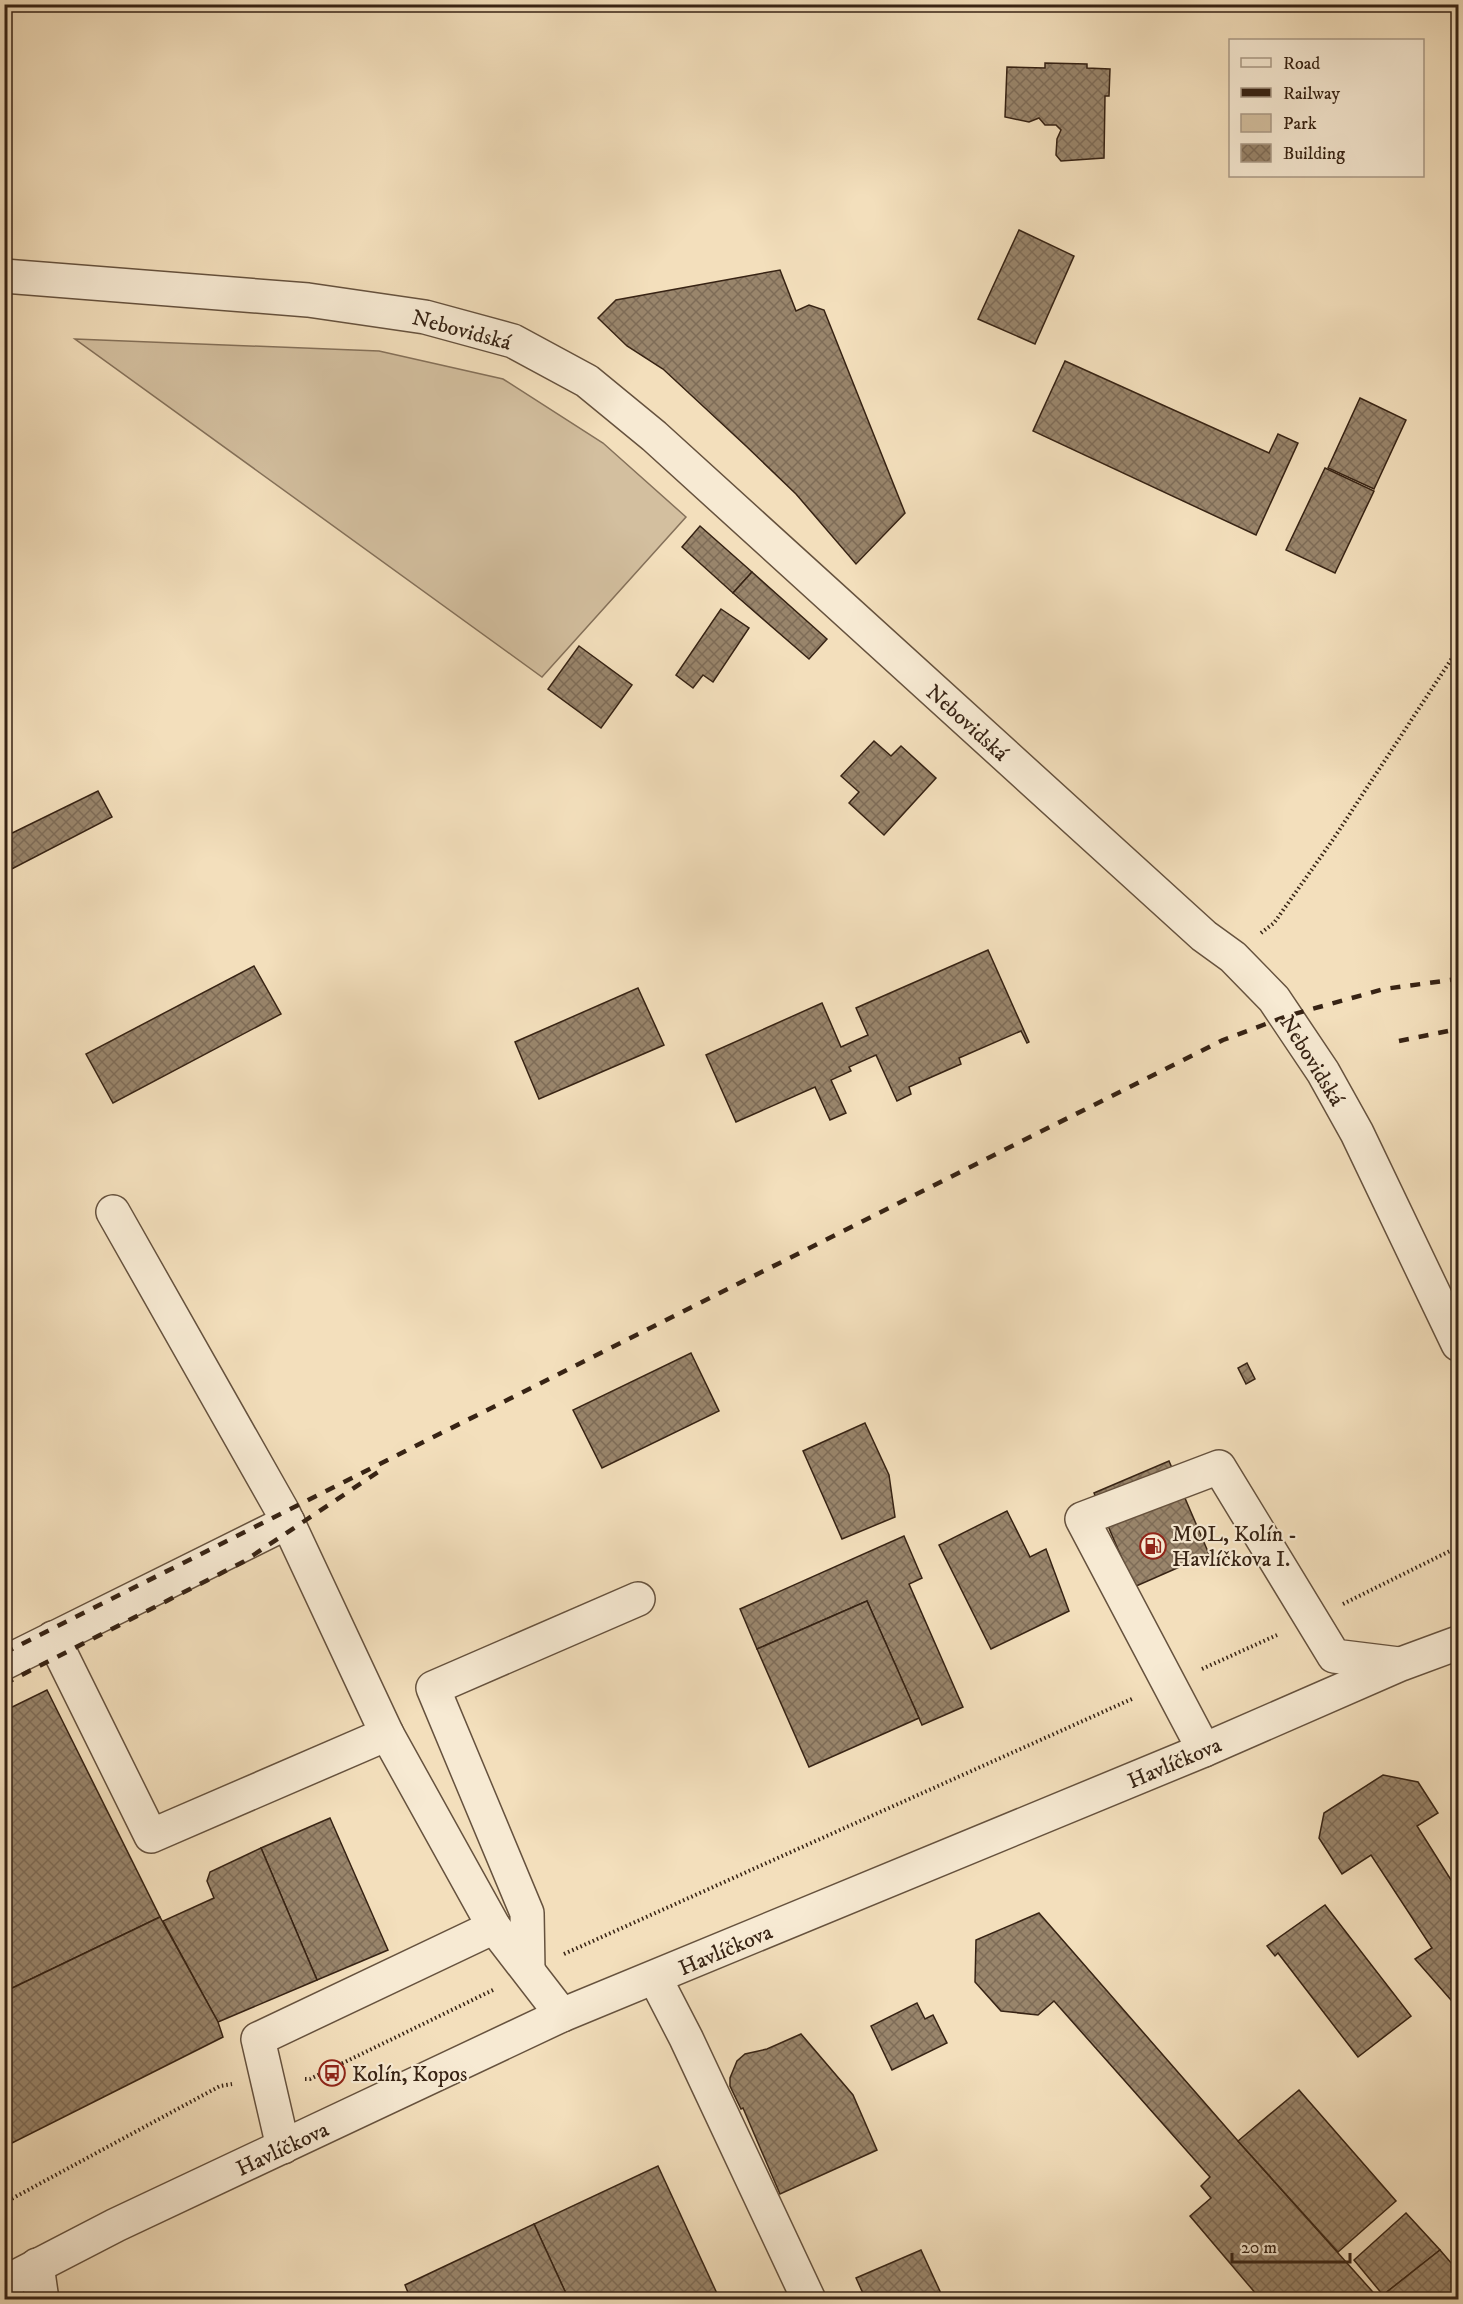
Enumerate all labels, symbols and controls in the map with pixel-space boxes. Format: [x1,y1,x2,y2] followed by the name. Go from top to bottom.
[1229,39,1424,177] legend
[1283,53,1320,75] text: Road
[1283,83,1341,105] text: Railway
[1283,113,1317,135] text: Park
[1283,143,1345,165] text: Building
[409,304,515,357] street label: Nebovidská
[920,679,1014,768] street label: Nebovidská
[1273,1011,1350,1112] street label: Nebovidská
[1172,1521,1297,1573] place label: MOL, Kolín - Havlíčkova I.
[1138,1531,1168,1561] fuel station icon: MOL, Kolín - Havlíčkova I.
[1124,1731,1226,1795] street label: Havlíčkova
[675,1918,777,1982] street label: Havlíčkova
[317,2058,347,2088] bus stop icon: Kolín, Kopos
[352,2061,467,2088] place label: Kolín, Kopos
[232,2116,334,2183] street label: Havlíčkova
[1232,2226,1350,2264] scale bar
[1241,2237,1277,2259] text: 20 m

